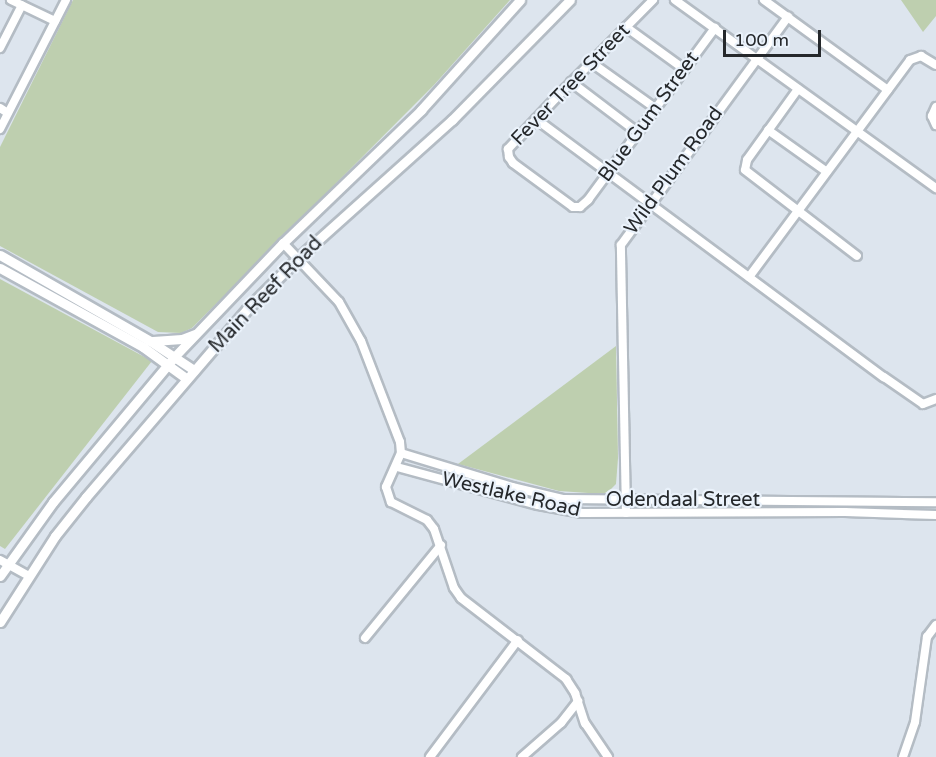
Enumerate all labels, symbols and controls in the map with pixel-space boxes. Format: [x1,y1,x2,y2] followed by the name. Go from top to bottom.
[726,18,824,56] scale bar
[507,19,635,151] street label: Fever Tree Street
[734,29,789,51] text: 100 m
[594,47,704,187] street label: Blue Gum Street
[620,102,728,240] street label: Wild Plum Road
[204,232,328,358] street label: Main Reef Road
[439,467,583,523] street label: Westlake Road
[606,488,760,512] street label: Odendaal Street

